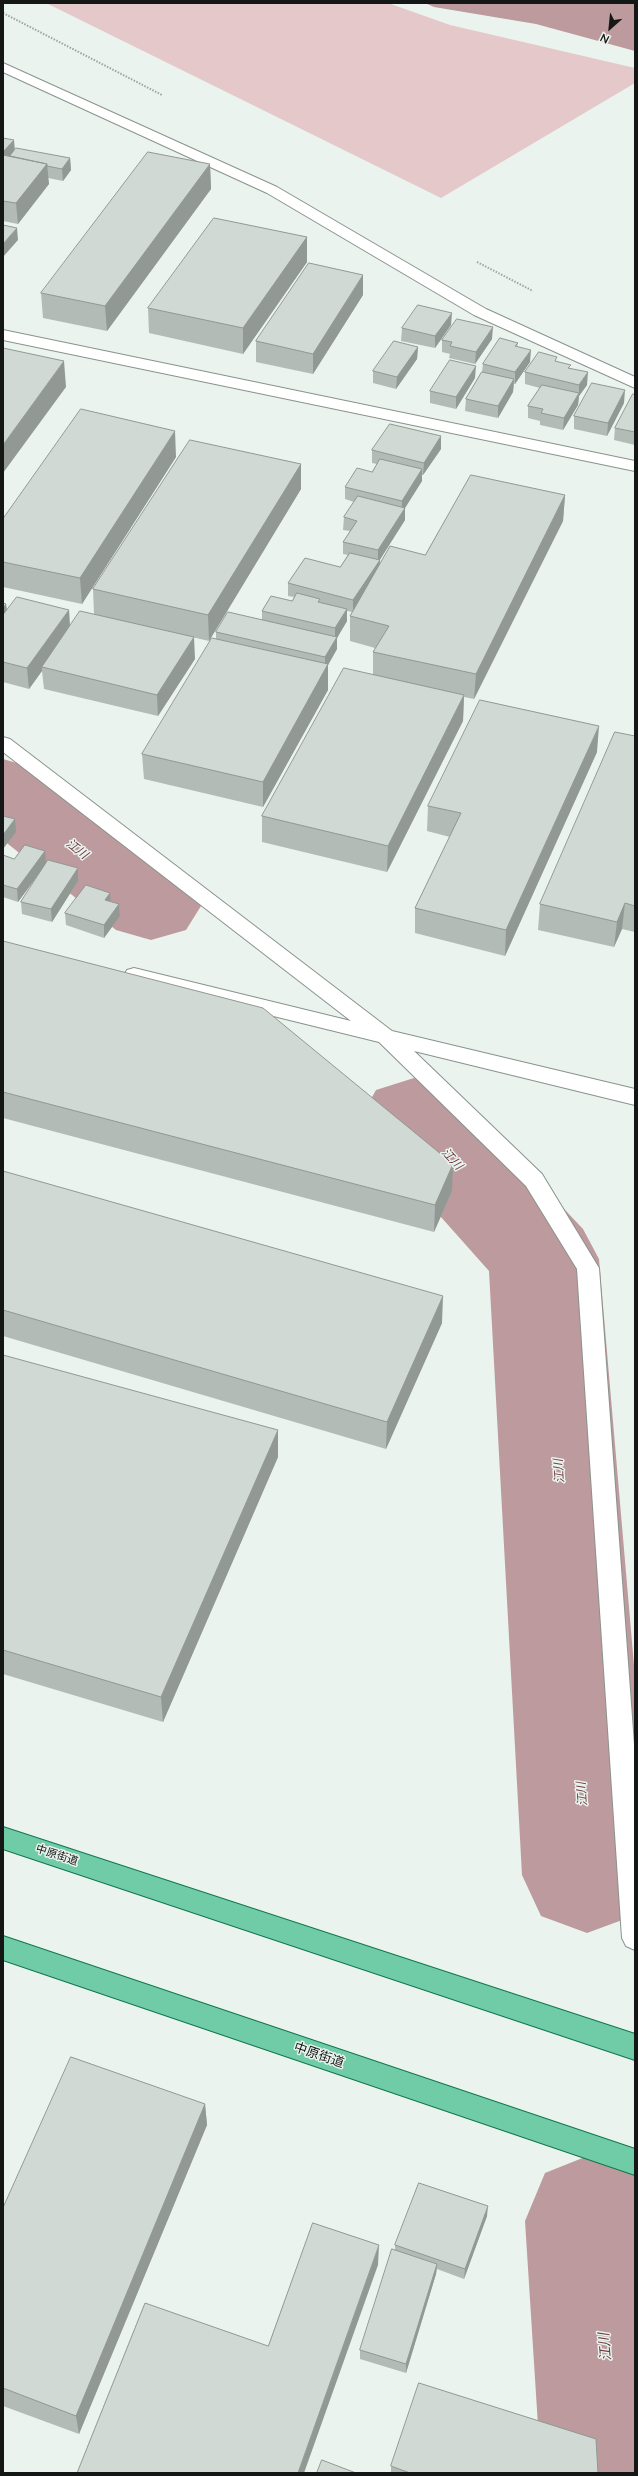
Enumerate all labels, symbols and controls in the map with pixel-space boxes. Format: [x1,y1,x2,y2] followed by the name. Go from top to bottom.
[590,8,630,48] north arrow
[598,31,611,47] text: N
[63,836,91,862] water label: 江川
[439,1145,465,1173] water label: 江川
[551,1459,567,1483] water label: 江川
[574,1782,590,1806] water label: 江川
[34,1842,80,1868] street label: 中原街道
[292,2039,346,2071] street label: 中原街道
[595,2332,615,2362] water label: 江川

